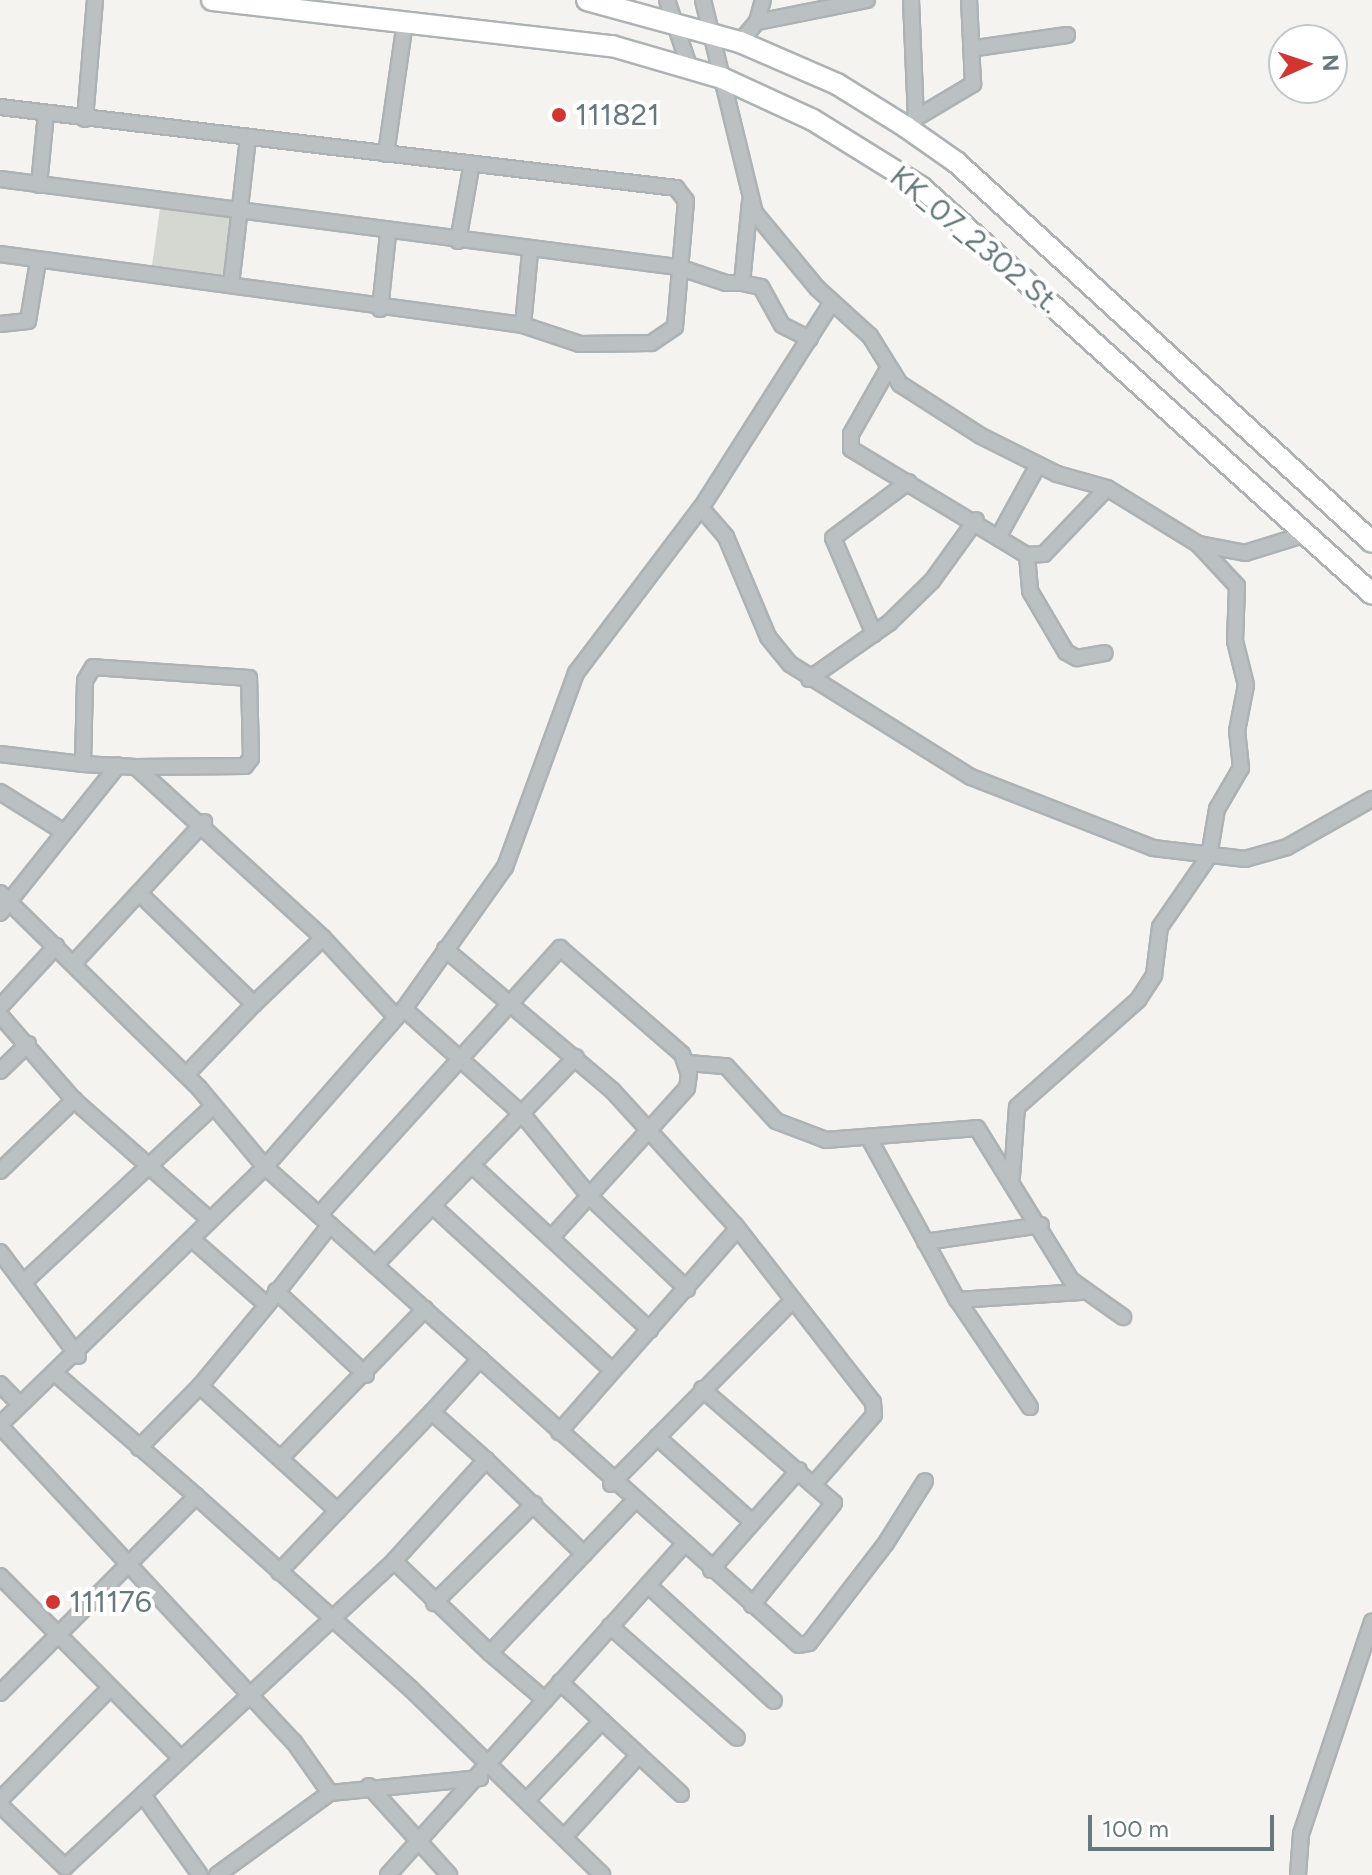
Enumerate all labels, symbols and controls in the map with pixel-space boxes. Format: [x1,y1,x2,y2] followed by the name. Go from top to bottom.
[1268,24,1348,104] north arrow
[1317,54,1344,72] text: N
[575,97,660,133] place label: 111821
[550,106,568,124] marker: 111821
[883,158,1067,322] street label: KK_07_2302 St.
[69,1584,152,1620] place label: 111176
[44,1593,62,1611] marker: 111176
[1092,1799,1278,1849] scale bar
[1102,1814,1169,1843] text: 100 m

